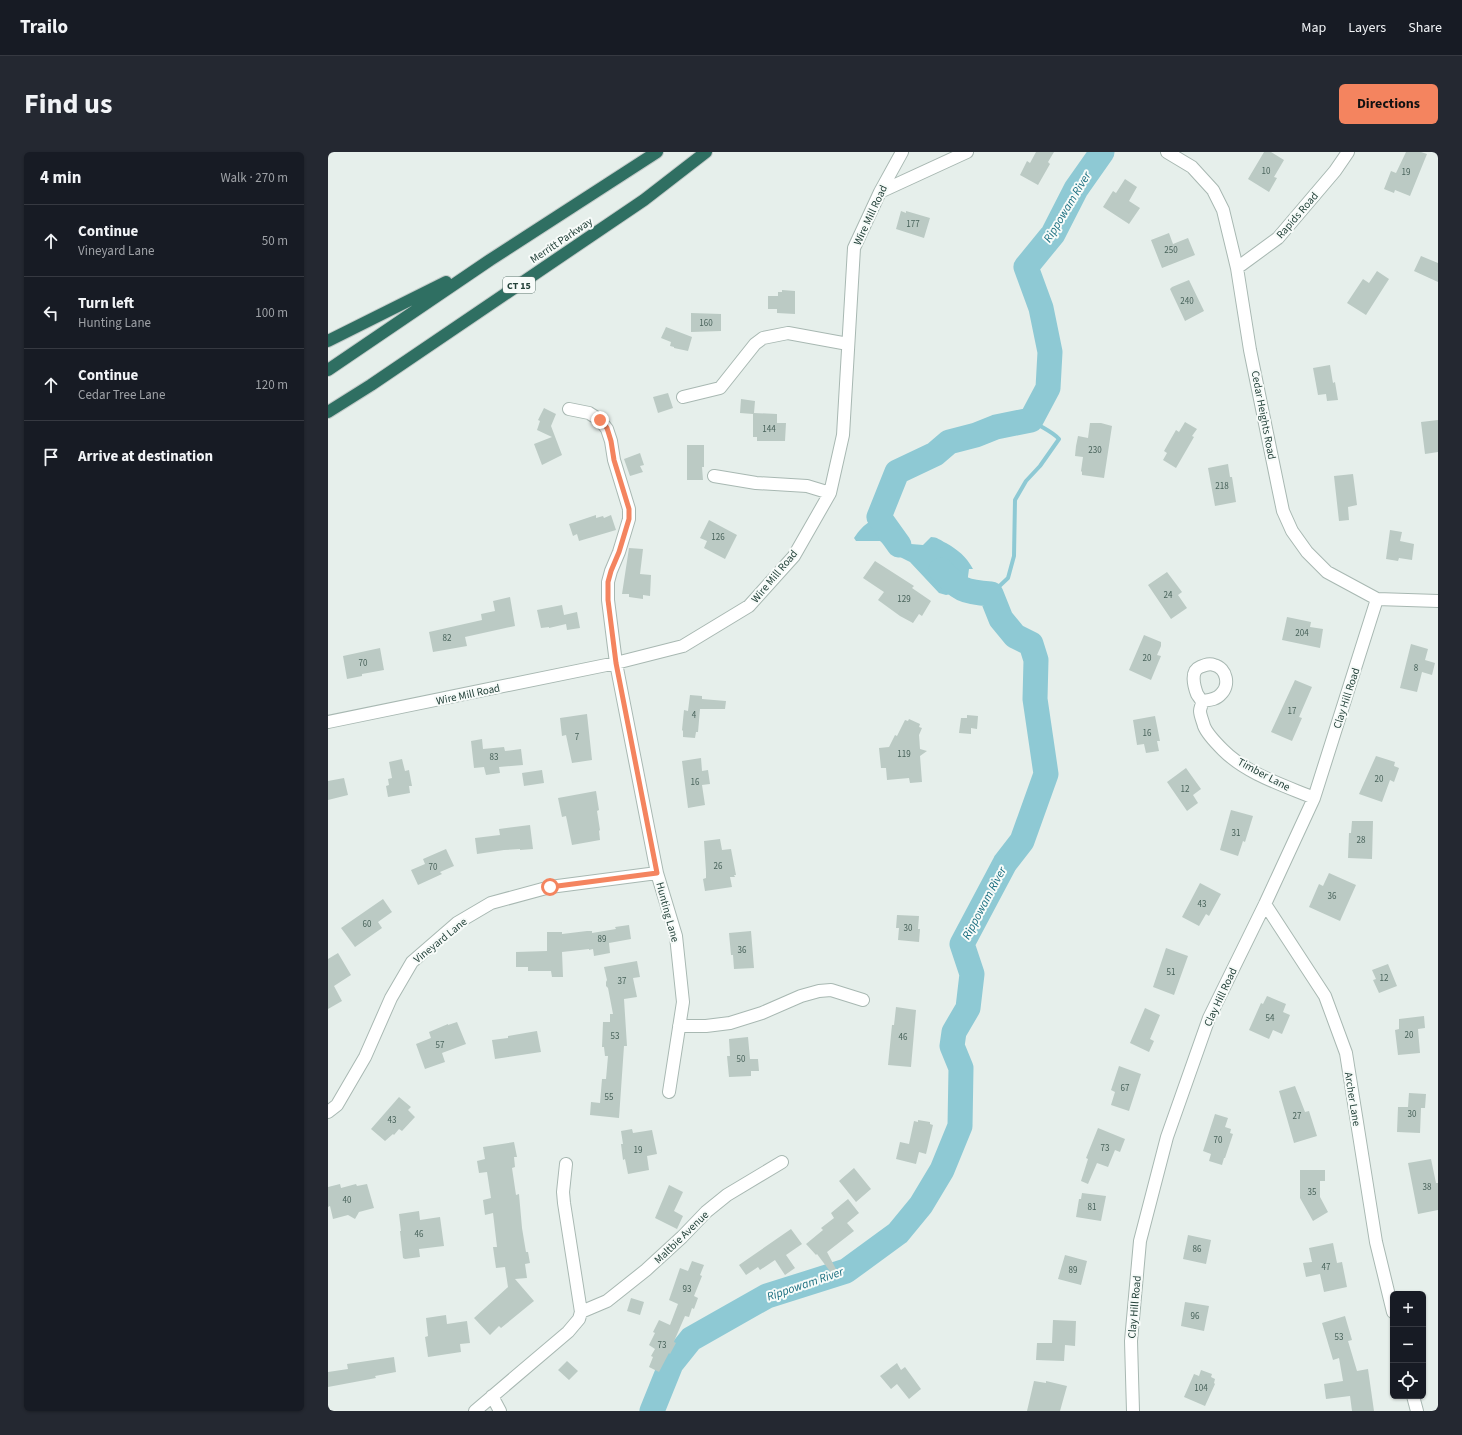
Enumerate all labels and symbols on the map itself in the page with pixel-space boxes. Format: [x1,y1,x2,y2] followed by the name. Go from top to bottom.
[1262,165,1271,178] house number: 10
[1402,166,1411,179] house number: 19
[1040,168,1096,246] water label: Rippowam River
[850,183,891,248] street label: Wire Mill Road
[1273,189,1322,242] street label: Rapids Road
[527,214,595,267] street label: Merritt Parkway
[906,218,920,231] house number: 177
[1164,244,1178,257] house number: 250
[503,277,535,293] road number: CT 15
[1180,295,1194,308] house number: 240
[699,317,713,330] house number: 160
[1248,369,1279,461] street label: Cedar Heights Road
[591,411,609,429] route end
[762,423,776,436] house number: 144
[1088,444,1102,457] house number: 230
[1215,480,1229,493] house number: 218
[711,531,725,544] house number: 126
[748,547,801,606] street label: Wire Mill Road
[1164,589,1173,602] house number: 24
[897,593,911,606] house number: 129
[1295,627,1309,640] house number: 204
[443,632,452,645] house number: 82
[1143,652,1152,665] house number: 20
[359,657,368,670] house number: 70
[1414,662,1419,675] house number: 8
[1330,666,1363,731] street label: Clay Hill Road
[435,680,501,709] street label: Wire Mill Road
[1288,705,1297,718] house number: 17
[692,709,697,722] house number: 4
[1143,727,1152,740] house number: 16
[575,731,580,744] house number: 7
[897,748,911,761] house number: 119
[490,751,499,764] house number: 83
[1235,754,1293,795] street label: Timber Lane
[1375,773,1384,786] house number: 20
[691,776,700,789] house number: 16
[1181,783,1190,796] house number: 12
[1232,827,1240,840] house number: 31
[1357,834,1366,847] house number: 28
[714,860,723,873] house number: 26
[429,861,438,874] house number: 70
[958,863,1011,943] water label: Rippowam River
[541,878,559,896] route start
[652,880,683,944] street label: Hunting Lane
[1328,890,1337,903] house number: 36
[1198,898,1207,911] house number: 43
[410,914,471,967] street label: Vineyard Lane
[363,918,372,931] house number: 60
[904,922,913,935] house number: 30
[598,933,607,946] house number: 89
[738,944,747,957] house number: 36
[1200,965,1241,1029] street label: Clay Hill Road
[1167,966,1175,979] house number: 51
[1380,972,1389,985] house number: 12
[618,975,627,988] house number: 37
[1266,1012,1275,1025] house number: 54
[1405,1029,1414,1042] house number: 20
[611,1030,620,1043] house number: 53
[899,1031,908,1044] house number: 46
[436,1039,445,1052] house number: 57
[737,1053,746,1066] house number: 50
[1341,1071,1364,1128] street label: Archer Lane
[1121,1082,1130,1095] house number: 67
[605,1091,614,1104] house number: 55
[1408,1108,1417,1121] house number: 30
[1293,1110,1302,1123] house number: 27
[388,1114,397,1127] house number: 43
[1214,1134,1223,1147] house number: 70
[1101,1142,1110,1155] house number: 73
[634,1144,643,1157] house number: 19
[1423,1181,1432,1194] house number: 38
[1308,1186,1317,1199] house number: 35
[343,1194,352,1207] house number: 40
[1088,1201,1096,1214] house number: 81
[651,1207,712,1267] street label: Maltbie Avenue
[415,1228,424,1241] house number: 46
[1193,1243,1202,1256] house number: 86
[1322,1261,1331,1274] house number: 47
[765,1263,847,1306] water label: Rippowam River
[1069,1264,1078,1277] house number: 89
[1124,1275,1145,1339] street label: Clay Hill Road
[683,1283,692,1296] house number: 93
[1191,1310,1200,1323] house number: 96
[1335,1331,1344,1344] house number: 53
[658,1339,667,1352] house number: 73
[1194,1382,1208,1395] house number: 104

